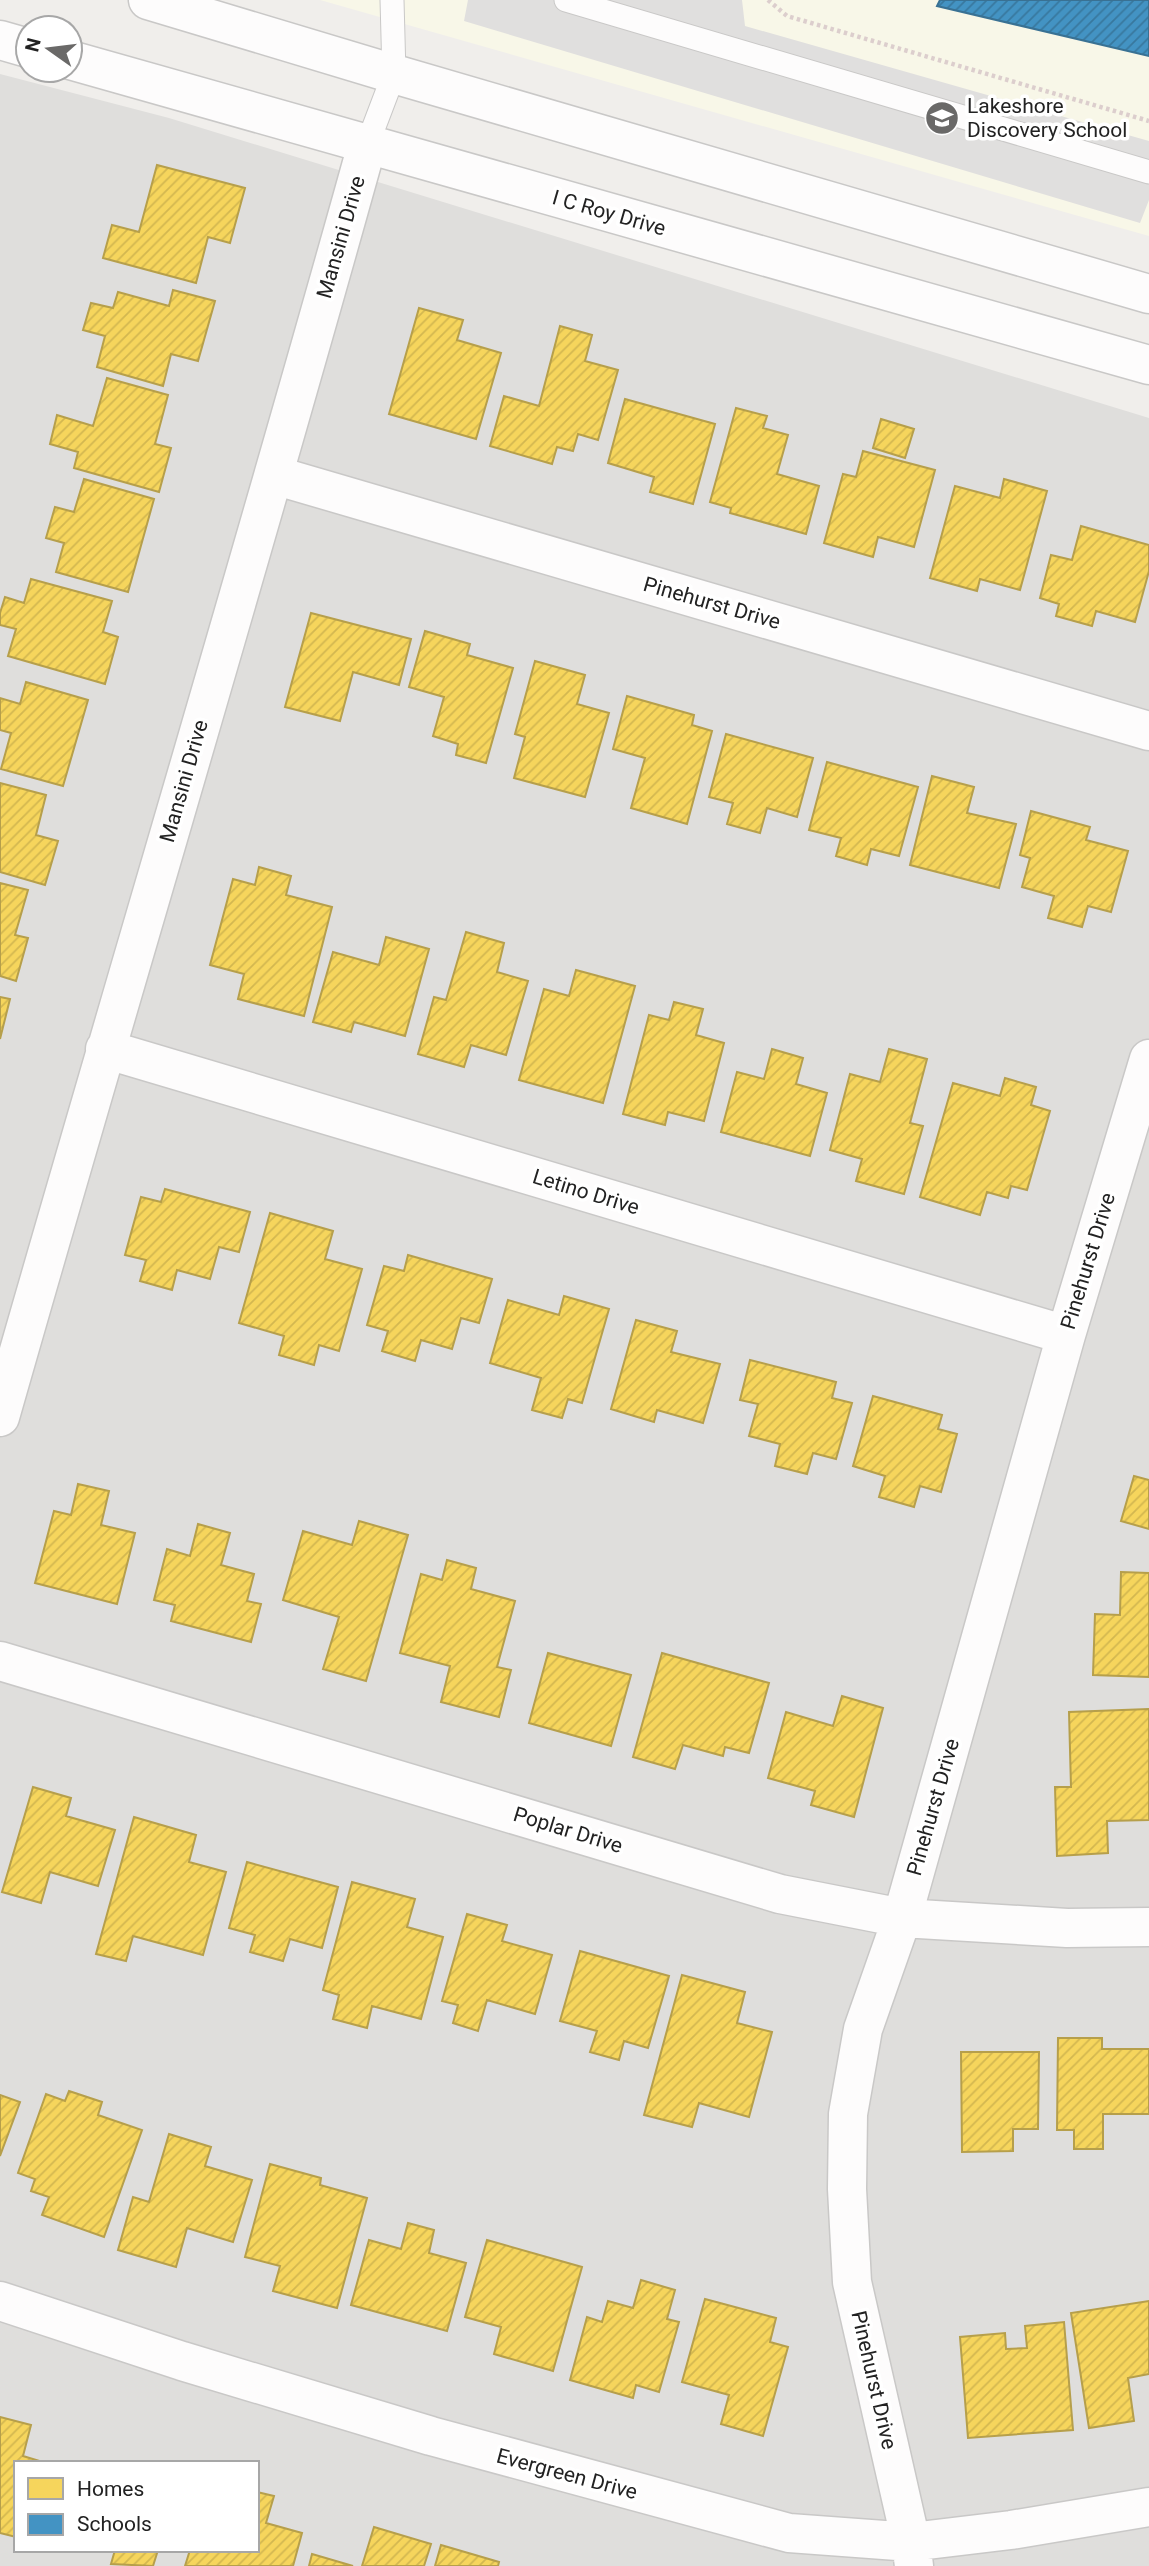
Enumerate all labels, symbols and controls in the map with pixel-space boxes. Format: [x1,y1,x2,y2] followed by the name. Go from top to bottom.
[14,14,84,84] north arrow
[20,36,46,54] text: N
[967,94,1127,142] place label: Lakeshore Discovery School
[923,99,961,137] school or university icon: Lakeshore Discovery School
[312,173,370,301] street label: Mansini Drive
[550,185,668,241] street label: I C Roy Drive
[641,572,783,634] street label: Pinehurst Drive
[155,717,213,845] street label: Mansini Drive
[530,1164,642,1220] street label: Letino Drive
[1056,1190,1120,1332] street label: Pinehurst Drive
[902,1736,964,1878] street label: Pinehurst Drive
[510,1802,626,1858] street label: Poplar Drive
[846,2308,902,2452] street label: Pinehurst Drive
[494,2444,640,2504] street label: Evergreen Drive
[14,2461,259,2552] legend
[77,2477,144,2501] text: Homes
[77,2512,152,2536] text: Schools

